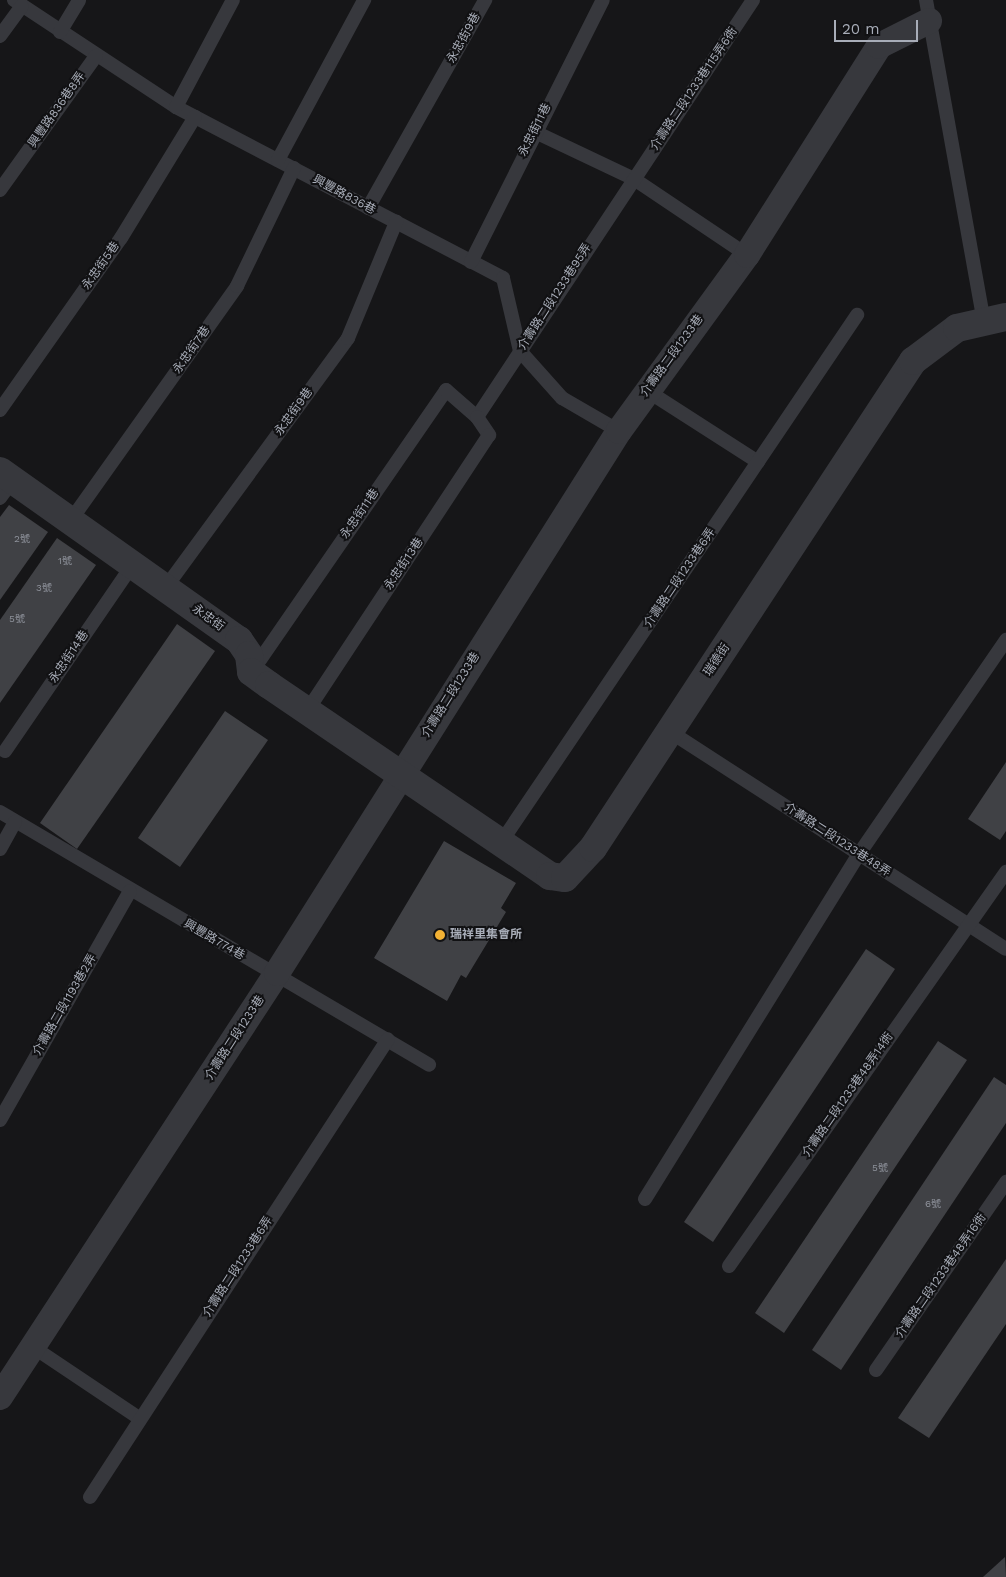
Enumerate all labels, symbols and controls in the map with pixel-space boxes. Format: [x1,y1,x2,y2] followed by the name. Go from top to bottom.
[444,10,484,66] street label: 永忠街9巷
[836,10,920,42] scale bar
[842,20,880,38] text: 20 m
[647,25,741,153] street label: 介壽路二段1233巷115弄6衖
[26,69,88,151] street label: 興豐路836巷8弄
[516,101,554,159] street label: 永忠街11巷
[310,172,378,218] street label: 興豐路836巷
[79,239,123,293] street label: 永忠街5巷
[515,241,595,353] street label: 介壽路二段1233巷95弄
[637,312,707,400] street label: 介壽路二段1233巷
[170,323,214,377] street label: 永忠街7巷
[272,385,316,439] street label: 永忠街9巷
[338,486,382,542] street label: 永忠街11巷
[641,525,719,631] street label: 介壽路二段1233巷6弄
[14,533,30,545] house number: 2號
[381,535,427,593] street label: 永忠街13巷
[58,555,72,567] house number: 1號
[36,582,52,594] house number: 3號
[189,602,227,634] street label: 永忠街
[9,613,25,625] house number: 5號
[46,628,92,686] street label: 永忠街14巷
[701,641,733,679] street label: 瑞德街
[419,650,483,740] street label: 介壽路二段1233巷
[781,800,893,880] street label: 介壽路二段1233巷48弄
[181,917,247,963] street label: 興豐路774巷
[450,928,522,942] place label: 瑞祥里集會所
[434,929,446,941] marker: 瑞祥里集會所
[30,952,100,1058] street label: 介壽路二段1193巷2弄
[202,993,268,1083] street label: 介壽路二段1233巷
[800,1030,896,1160] street label: 介壽路二段1233巷48弄14衖
[872,1162,888,1174] house number: 5號
[925,1198,941,1210] house number: 6號
[893,1211,989,1341] street label: 介壽路二段1233巷48弄16衖
[200,1214,276,1320] street label: 介壽路二段1233巷6弄

